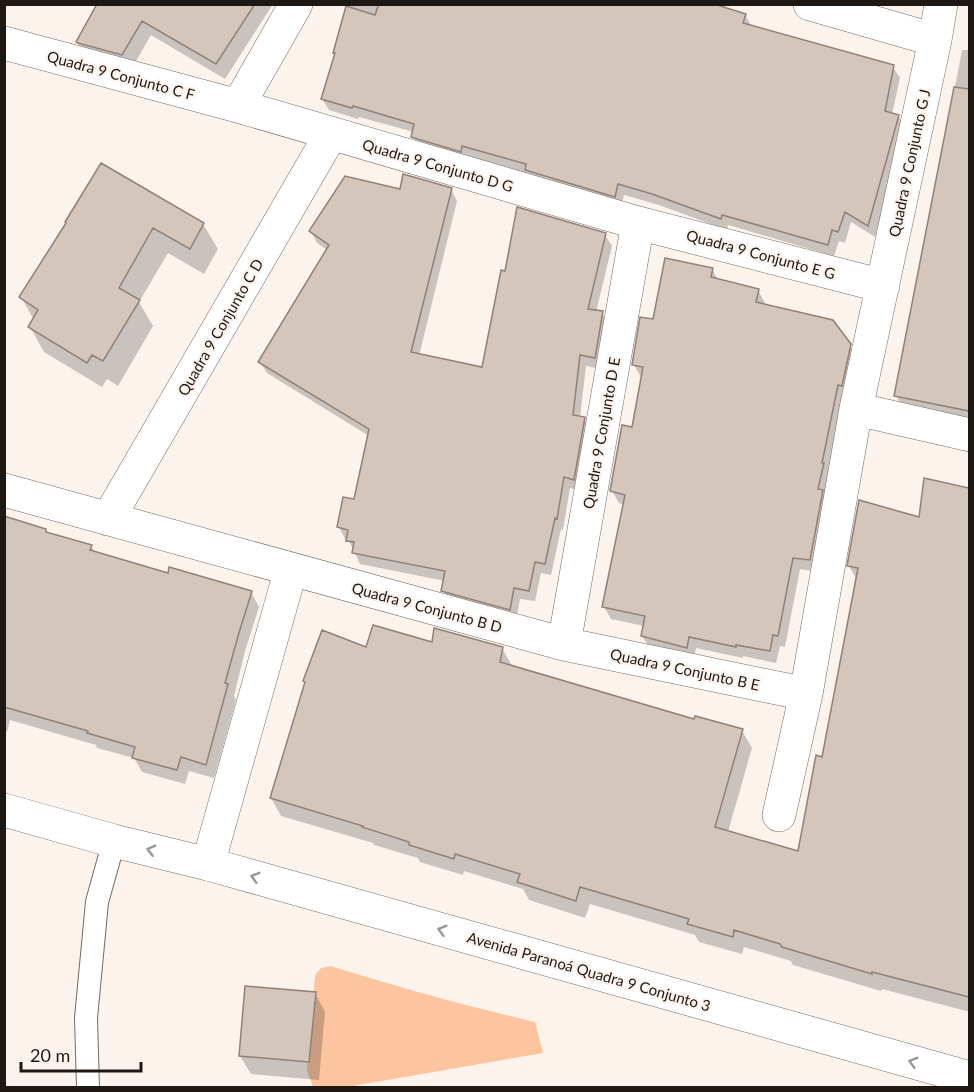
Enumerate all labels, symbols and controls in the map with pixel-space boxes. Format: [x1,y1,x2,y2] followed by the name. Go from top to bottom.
[45,47,197,103] street label: Quadra 9 Conjunto C F
[885,87,933,239] street label: Quadra 9 Conjunto G J
[360,135,516,195] street label: Quadra 9 Conjunto D G
[685,225,837,283] street label: Quadra 9 Conjunto E G
[173,255,267,399] street label: Quadra 9 Conjunto C D
[579,356,623,510] street label: Quadra 9 Conjunto D E
[350,578,504,636] street label: Quadra 9 Conjunto B D
[609,644,761,694] street label: Quadra 9 Conjunto B E
[146,845,156,858] one-way arrow
[250,872,260,885] one-way arrow
[437,925,448,937] one-way arrow
[465,928,713,1014] street label: Avenida Paranoá Quadra 9 Conjunto 3
[21,1035,141,1073] scale bar
[30,1044,70,1066] text: 20 m
[908,1057,919,1069] one-way arrow

